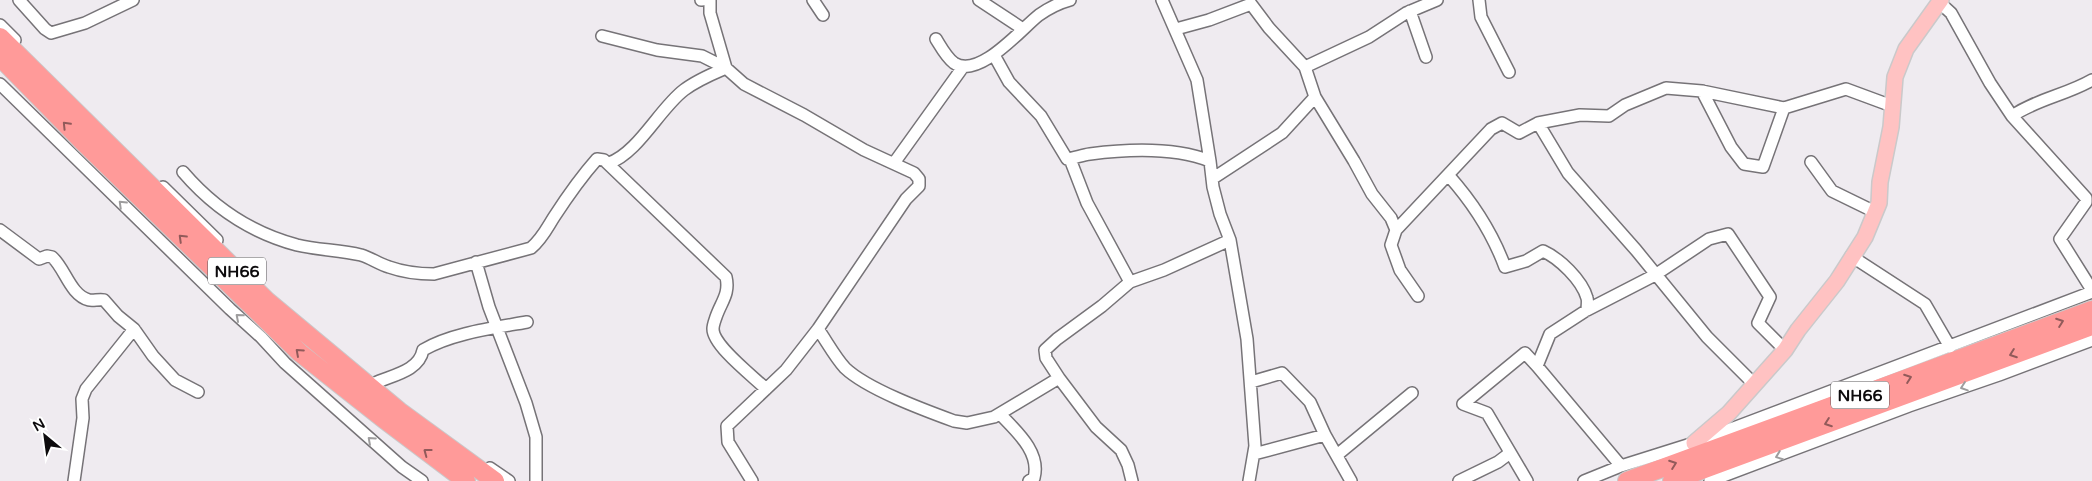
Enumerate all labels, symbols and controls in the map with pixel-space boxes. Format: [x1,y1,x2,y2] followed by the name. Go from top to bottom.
[63,121,72,130] one-way arrow
[119,201,128,210] one-way arrow
[179,235,188,244] one-way arrow
[208,258,266,284] road number: NH66
[236,315,245,323] one-way arrow
[2055,318,2064,328] one-way arrow
[2009,348,2018,358] one-way arrow
[295,349,304,358] one-way arrow
[1903,374,1911,384] one-way arrow
[1960,381,1969,391] one-way arrow
[1831,382,1889,408] road number: NH66
[20,411,70,461] north arrow
[30,415,48,435] text: N
[1824,417,1833,427] one-way arrow
[367,436,376,445] one-way arrow
[423,449,433,458] one-way arrow
[1775,450,1784,460] one-way arrow
[1668,460,1677,470] one-way arrow

